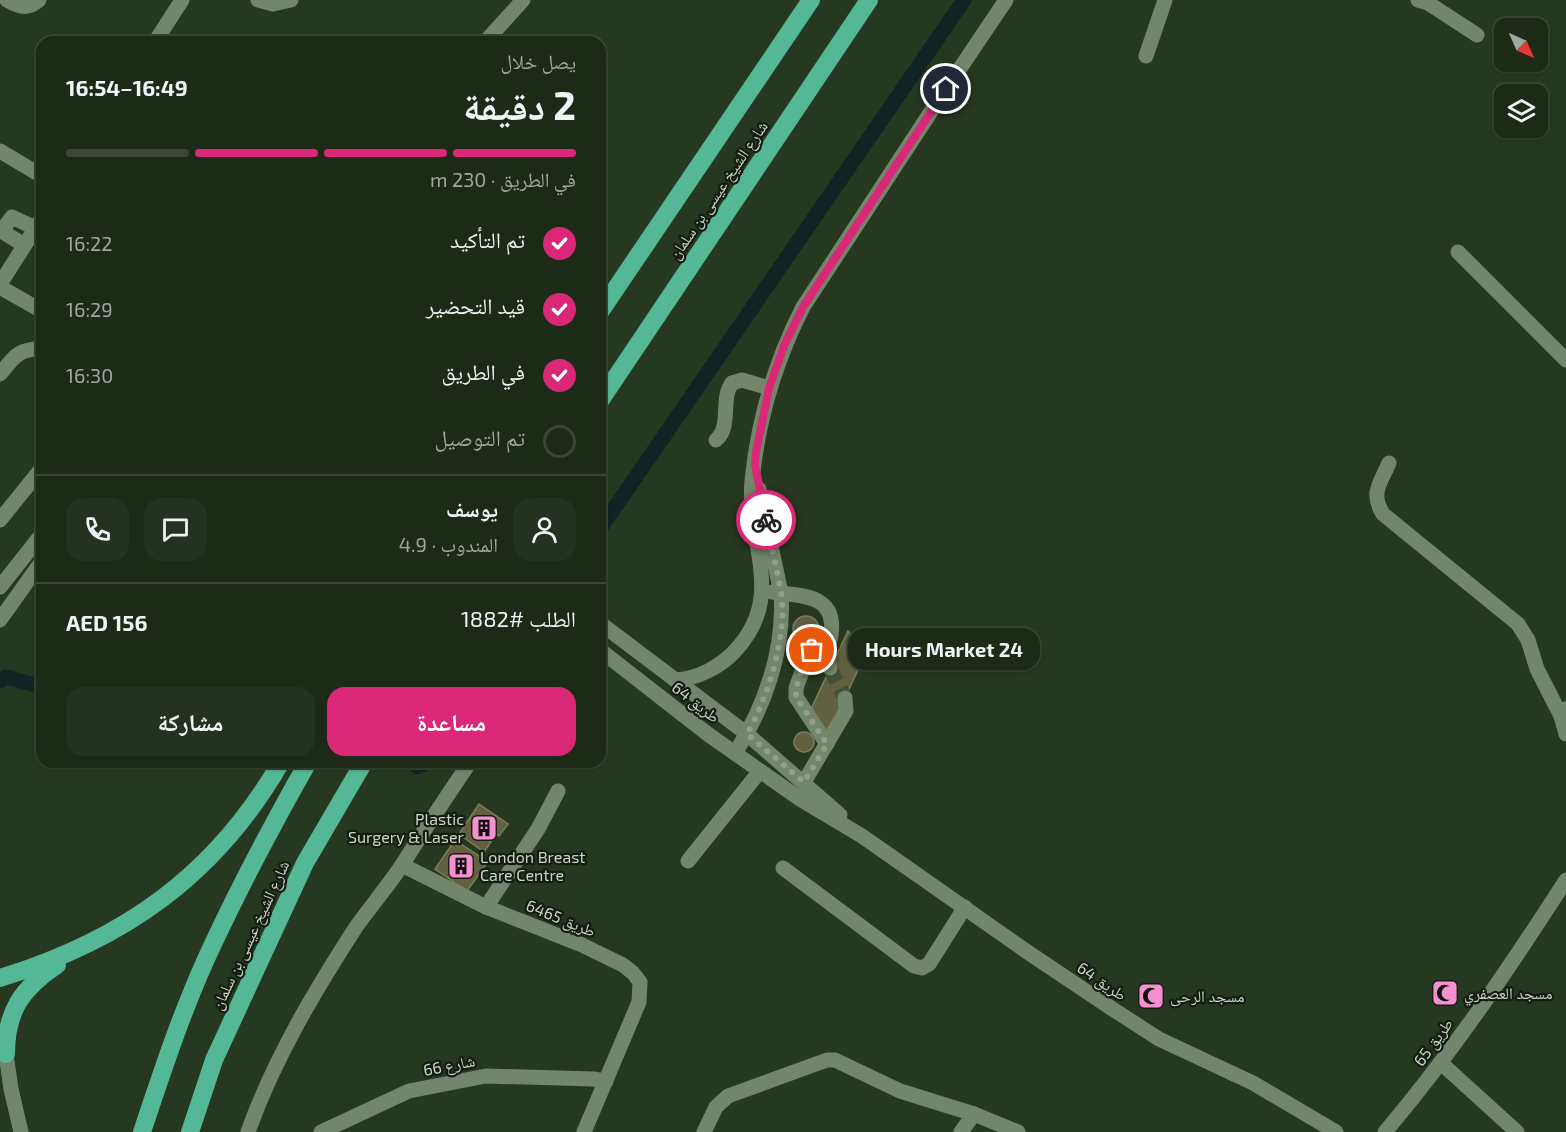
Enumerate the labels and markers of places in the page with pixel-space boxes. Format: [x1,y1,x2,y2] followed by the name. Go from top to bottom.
[920,63,971,114] pin
[786,624,837,675] pin
[848,629,1040,671] callout: 24 Hours Market
[348,809,465,846] place label: Plastic Surgery & Laser
[469,813,499,843] building icon: Plastic Surgery & Laser
[480,847,585,884] place label: London Breast Care Centre
[446,851,476,881] building icon: London Breast Care Centre
[1430,978,1460,1008] mosque icon: مسجد العصفري
[1136,981,1166,1011] mosque icon: مسجد الرحى
[1464,983,1553,1006] place label: مسجد العصفري
[1170,986,1245,1007] place label: مسجد الرحى

